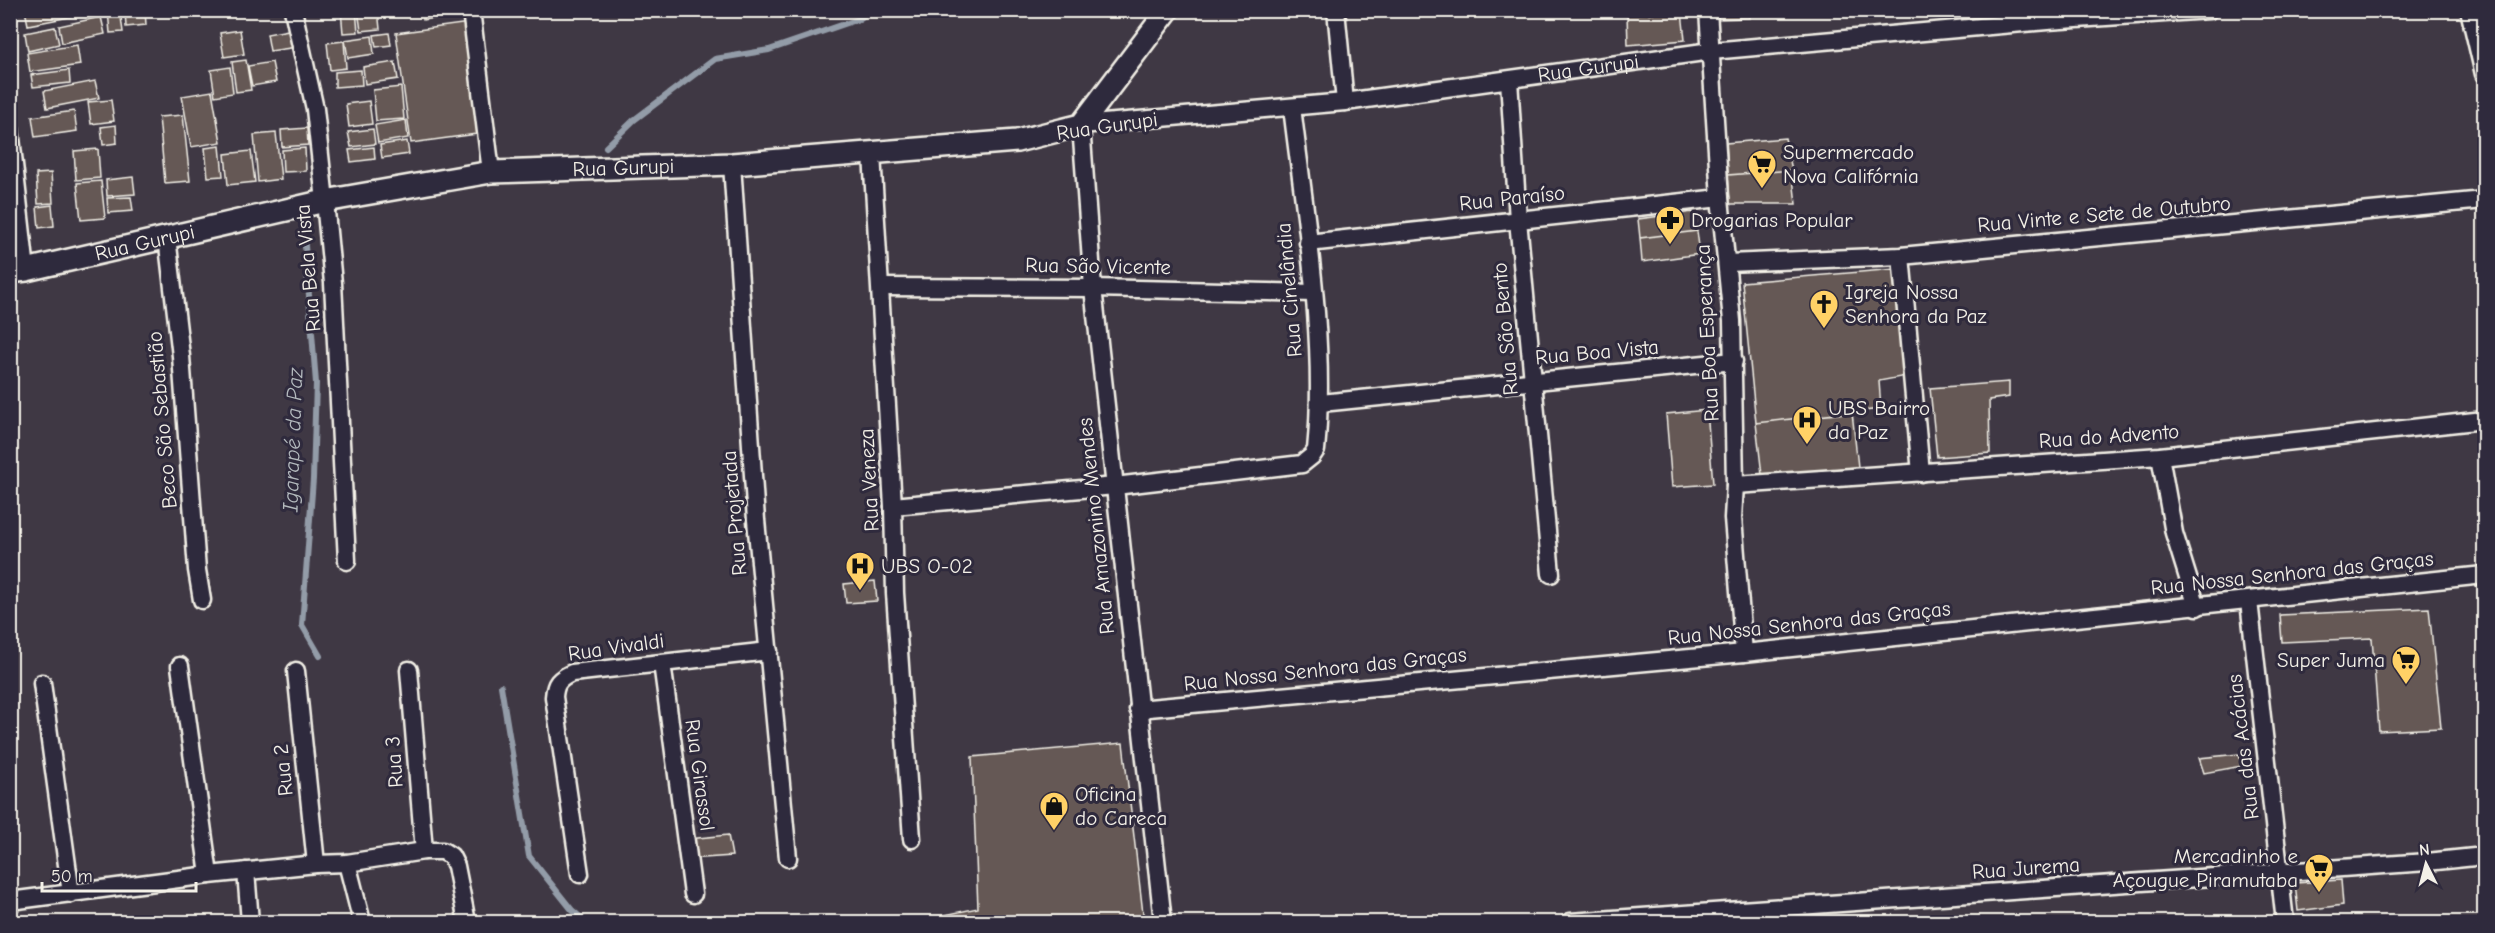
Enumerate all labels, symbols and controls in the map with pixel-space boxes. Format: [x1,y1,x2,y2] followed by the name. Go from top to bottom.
[1536,49,1640,87] street label: Rua Gurupi
[1055,107,1159,145] street label: Rua Gurupi
[1783,140,1919,188] place label: Supermercado Nova Califórnia
[1746,148,1778,190] supermarket icon: Supermercado Nova Califórnia
[572,154,675,181] street label: Rua Gurupi
[1458,181,1566,215] street label: Rua Paraíso
[1976,191,2232,237] street label: Rua Vinte e Sete de Outubro
[290,203,326,333] street label: Rua Bela Vista
[1654,204,1686,246] pharmacy icon: Drogarias Popular
[1691,208,1853,232] place label: Drogarias Popular
[92,219,197,266] street label: Rua Gurupi
[1271,222,1307,358] street label: Rua Cinelândia
[1690,244,1724,422] street label: Rua Boa Esperança
[1025,253,1171,279] street label: Rua São Vicente
[1487,262,1523,396] street label: Rua São Bento
[1845,280,1987,328] place label: Igreja Nossa Senhora da Paz
[1808,288,1840,330] church icon: Igreja Nossa Senhora da Paz
[142,330,182,510] street label: Beco São Sebastião
[1534,335,1660,369] street label: Rua Boa Vista
[277,367,309,513] water label: Igarapé da Paz
[1828,396,1930,444] place label: UBS Bairro da Paz
[1791,404,1823,446] hospital icon: UBS Bairro da Paz
[1073,417,1119,635] street label: Rua Amazonino Mendes
[2038,419,2180,453] street label: Rua do Advento
[854,428,884,532] street label: Rua Veneza
[717,449,751,577] street label: Rua Projetada
[2149,546,2435,600] street label: Rua Nossa Senhora das Graças
[844,550,876,592] hospital icon: UBS O-02
[881,554,973,578] place label: UBS O-02
[1666,596,1952,650] street label: Rua Nossa Senhora das Graças
[566,628,666,666] street label: Rua Vivaldi
[1182,642,1468,696] street label: Rua Nossa Senhora das Graças
[2390,644,2422,686] supermarket icon: Super Juma
[2277,648,2385,672] place label: Super Juma
[2222,673,2264,821] street label: Rua das Acácias
[680,717,720,833] street label: Rua Girassol
[380,735,408,789] street label: Rua 3
[268,743,298,797] street label: Rua 2
[1075,782,1167,830] place label: Oficina do Careca
[1038,790,1070,832] shop icon: Oficina do Careca
[2396,834,2456,894] north arrow
[2418,841,2431,860] text: N
[2113,844,2298,892] place label: Mercadinho e Açougue Piramutaba
[1971,852,2081,884] street label: Rua Jurema
[2303,852,2335,894] supermarket icon: Mercadinho e Açougue Piramutaba
[42,855,196,893] scale bar
[51,866,93,887] text: 50 m

